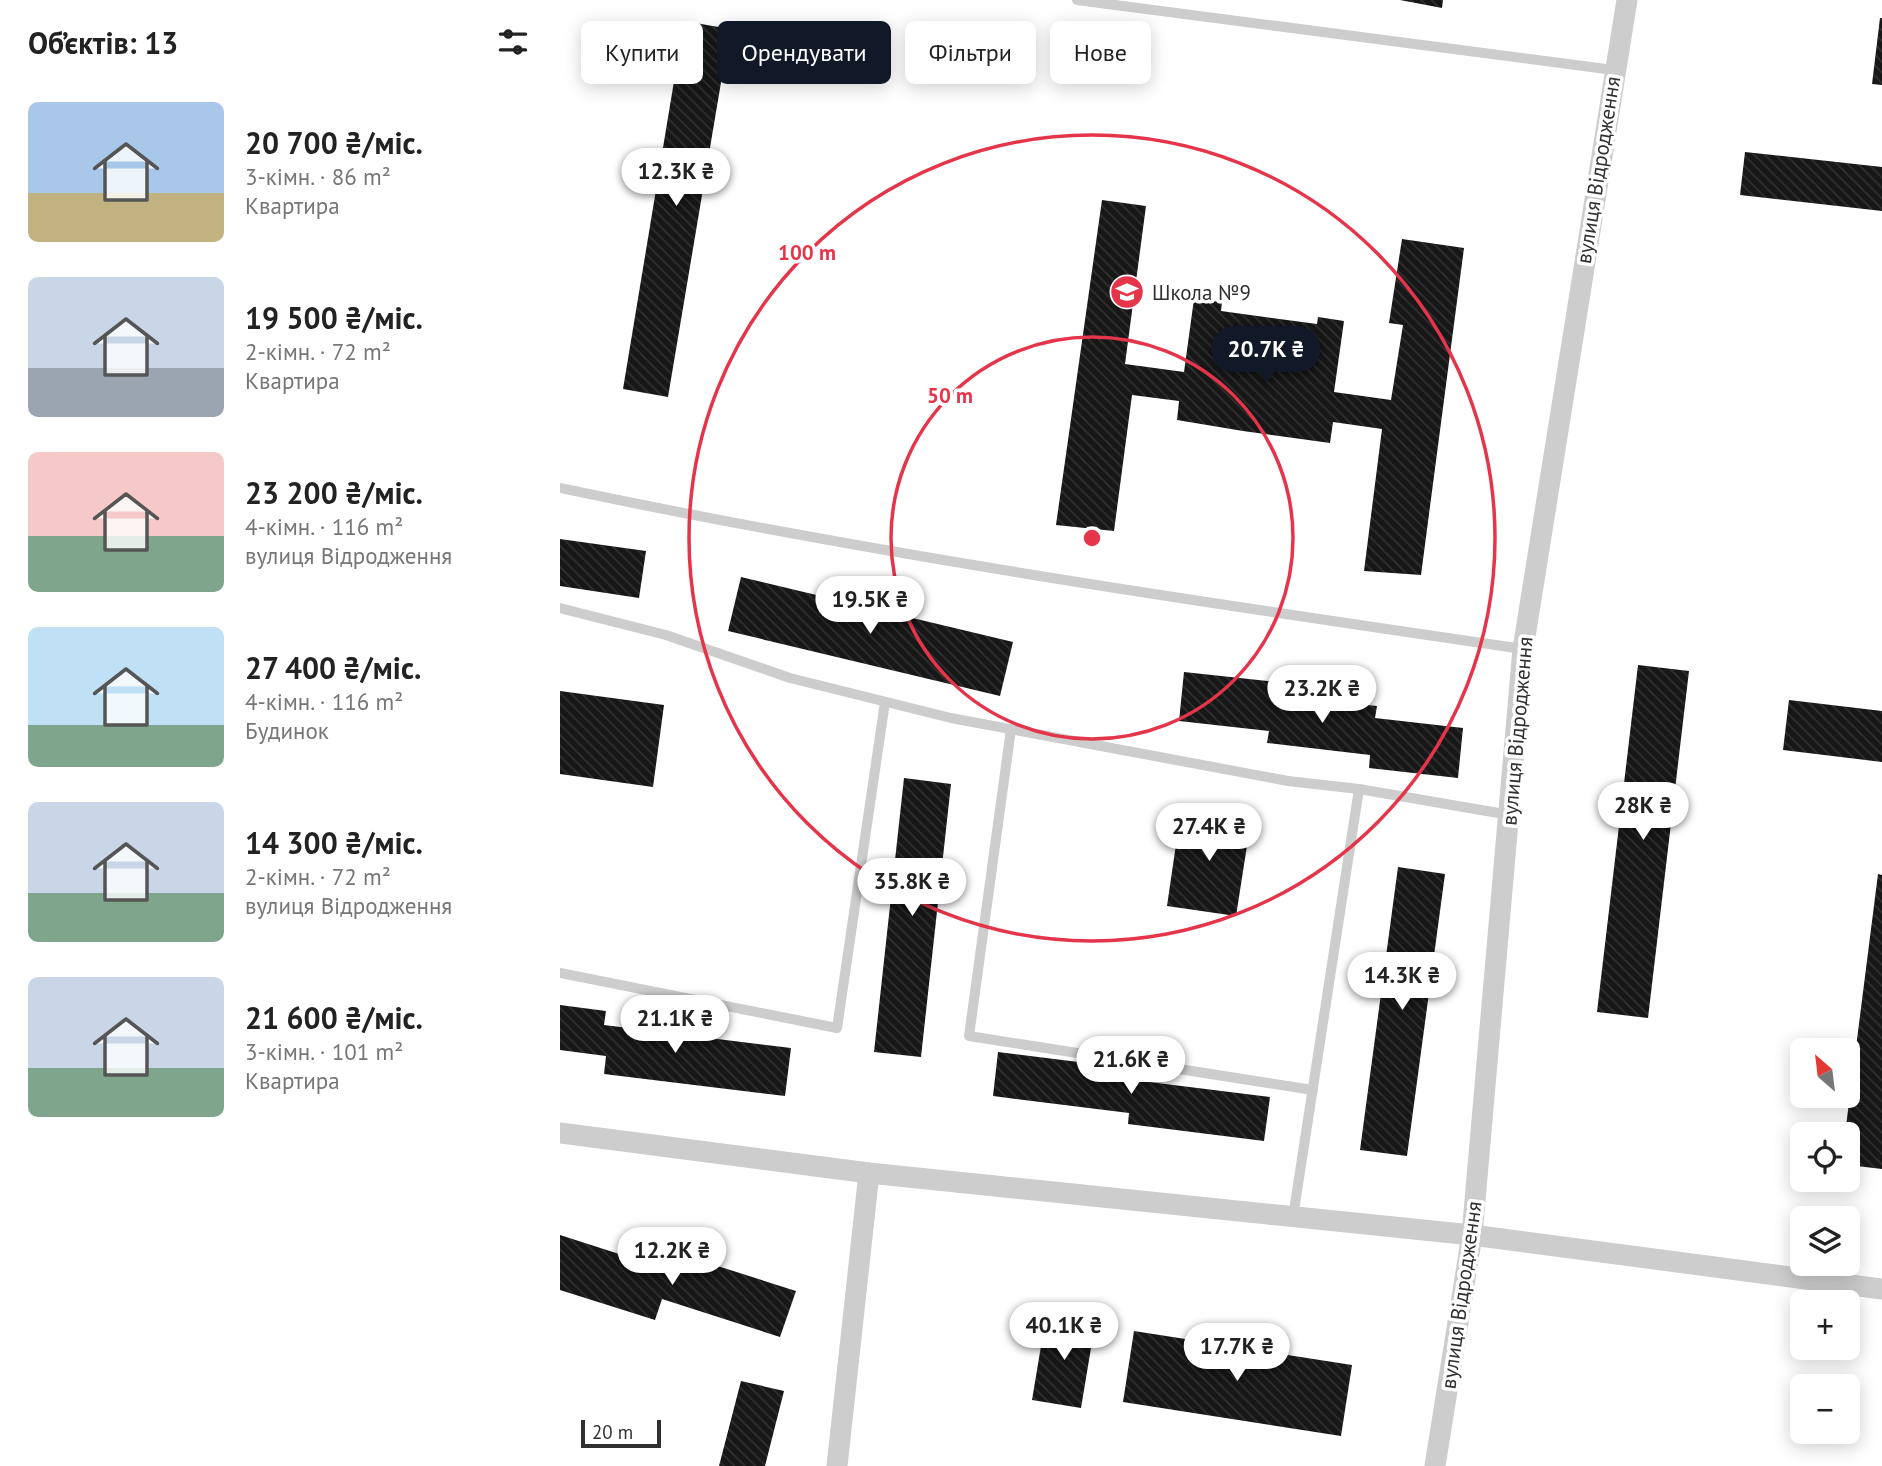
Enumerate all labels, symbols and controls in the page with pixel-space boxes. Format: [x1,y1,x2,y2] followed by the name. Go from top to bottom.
[581,21,703,84] chip: Купити
[717,21,891,84] chip: Орендувати
[905,21,1036,84] chip: Фільтри
[1050,21,1151,84] chip: Нове
[28,23,178,62] text: Об’єктів: 13
[494,23,532,61] icon: filters
[1570,74,1626,266] street label: вулиця Відродження
[245,123,423,162] text: 20 700 ₴/міс.
[84,130,168,214] icon: home
[611,148,741,208] pin: 12.3K ₴
[637,156,715,185] text: 12.3K ₴
[245,162,391,191] text: 3-кімн. · 86 m²
[245,191,340,220] text: Квартира
[778,239,836,266] text: 100 m
[1108,273,1146,311] school or university icon: Школа №9
[1152,279,1251,306] place label: Школа №9
[245,298,423,337] text: 19 500 ₴/міс.
[84,305,168,389] icon: home
[1201,326,1331,386] pin: 20.7K ₴
[1227,334,1305,363] text: 20.7K ₴
[245,337,391,366] text: 2-кімн. · 72 m²
[245,366,340,395] text: Квартира
[927,382,973,409] text: 50 m
[245,473,423,512] text: 23 200 ₴/міс.
[84,480,168,564] icon: home
[245,512,403,541] text: 4-кімн. · 116 m²
[1080,526,1104,550] centre of rings
[245,541,452,570] text: вулиця Відродження
[805,576,935,636] pin: 19.5K ₴
[831,584,909,613] text: 19.5K ₴
[1495,636,1539,826] street label: вулиця Відродження
[245,648,421,687] text: 27 400 ₴/міс.
[84,655,168,739] icon: home
[1257,666,1387,725] pin: 23.2K ₴
[1283,673,1361,702] text: 23.2K ₴
[245,687,403,716] text: 4-кімн. · 116 m²
[245,716,329,745] text: Будинок
[1594,782,1692,842] pin: 28K ₴
[1614,790,1672,819] text: 28K ₴
[1144,804,1274,863] pin: 27.4K ₴
[1172,811,1246,840] text: 27.4K ₴
[245,823,423,862] text: 14 300 ₴/міс.
[84,830,168,914] icon: home
[847,858,977,918] pin: 35.8K ₴
[245,862,391,891] text: 2-кімн. · 72 m²
[873,866,951,895] text: 35.8K ₴
[245,891,452,920] text: вулиця Відродження
[1337,953,1467,1012] pin: 14.3K ₴
[1363,960,1441,989] text: 14.3K ₴
[610,996,740,1055] pin: 21.1K ₴
[245,998,423,1037] text: 21 600 ₴/міс.
[636,1003,714,1032] text: 21.1K ₴
[84,1005,168,1089] icon: home
[1066,1036,1196,1096] pin: 21.6K ₴
[245,1037,403,1066] text: 3-кімн. · 101 m²
[1790,1038,1860,1108] north arrow
[1790,1038,1860,1444] map controls
[1092,1044,1170,1073] text: 21.6K ₴
[245,1066,340,1095] text: Квартира
[1790,1122,1860,1192] button: locate
[1434,1199,1488,1391] street label: вулиця Відродження
[1790,1206,1860,1276] button: layers
[607,1228,737,1287] pin: 12.2K ₴
[633,1235,711,1264] text: 12.2K ₴
[1790,1290,1860,1360] button: +
[999,1302,1129,1362] pin: 40.1K ₴
[1025,1310,1103,1339] text: 40.1K ₴
[1172,1324,1302,1383] pin: 17.7K ₴
[1200,1331,1274,1360] text: 17.7K ₴
[1790,1374,1860,1444] button: −
[581,1417,662,1449] scale bar
[592,1420,633,1444] text: 20 m

